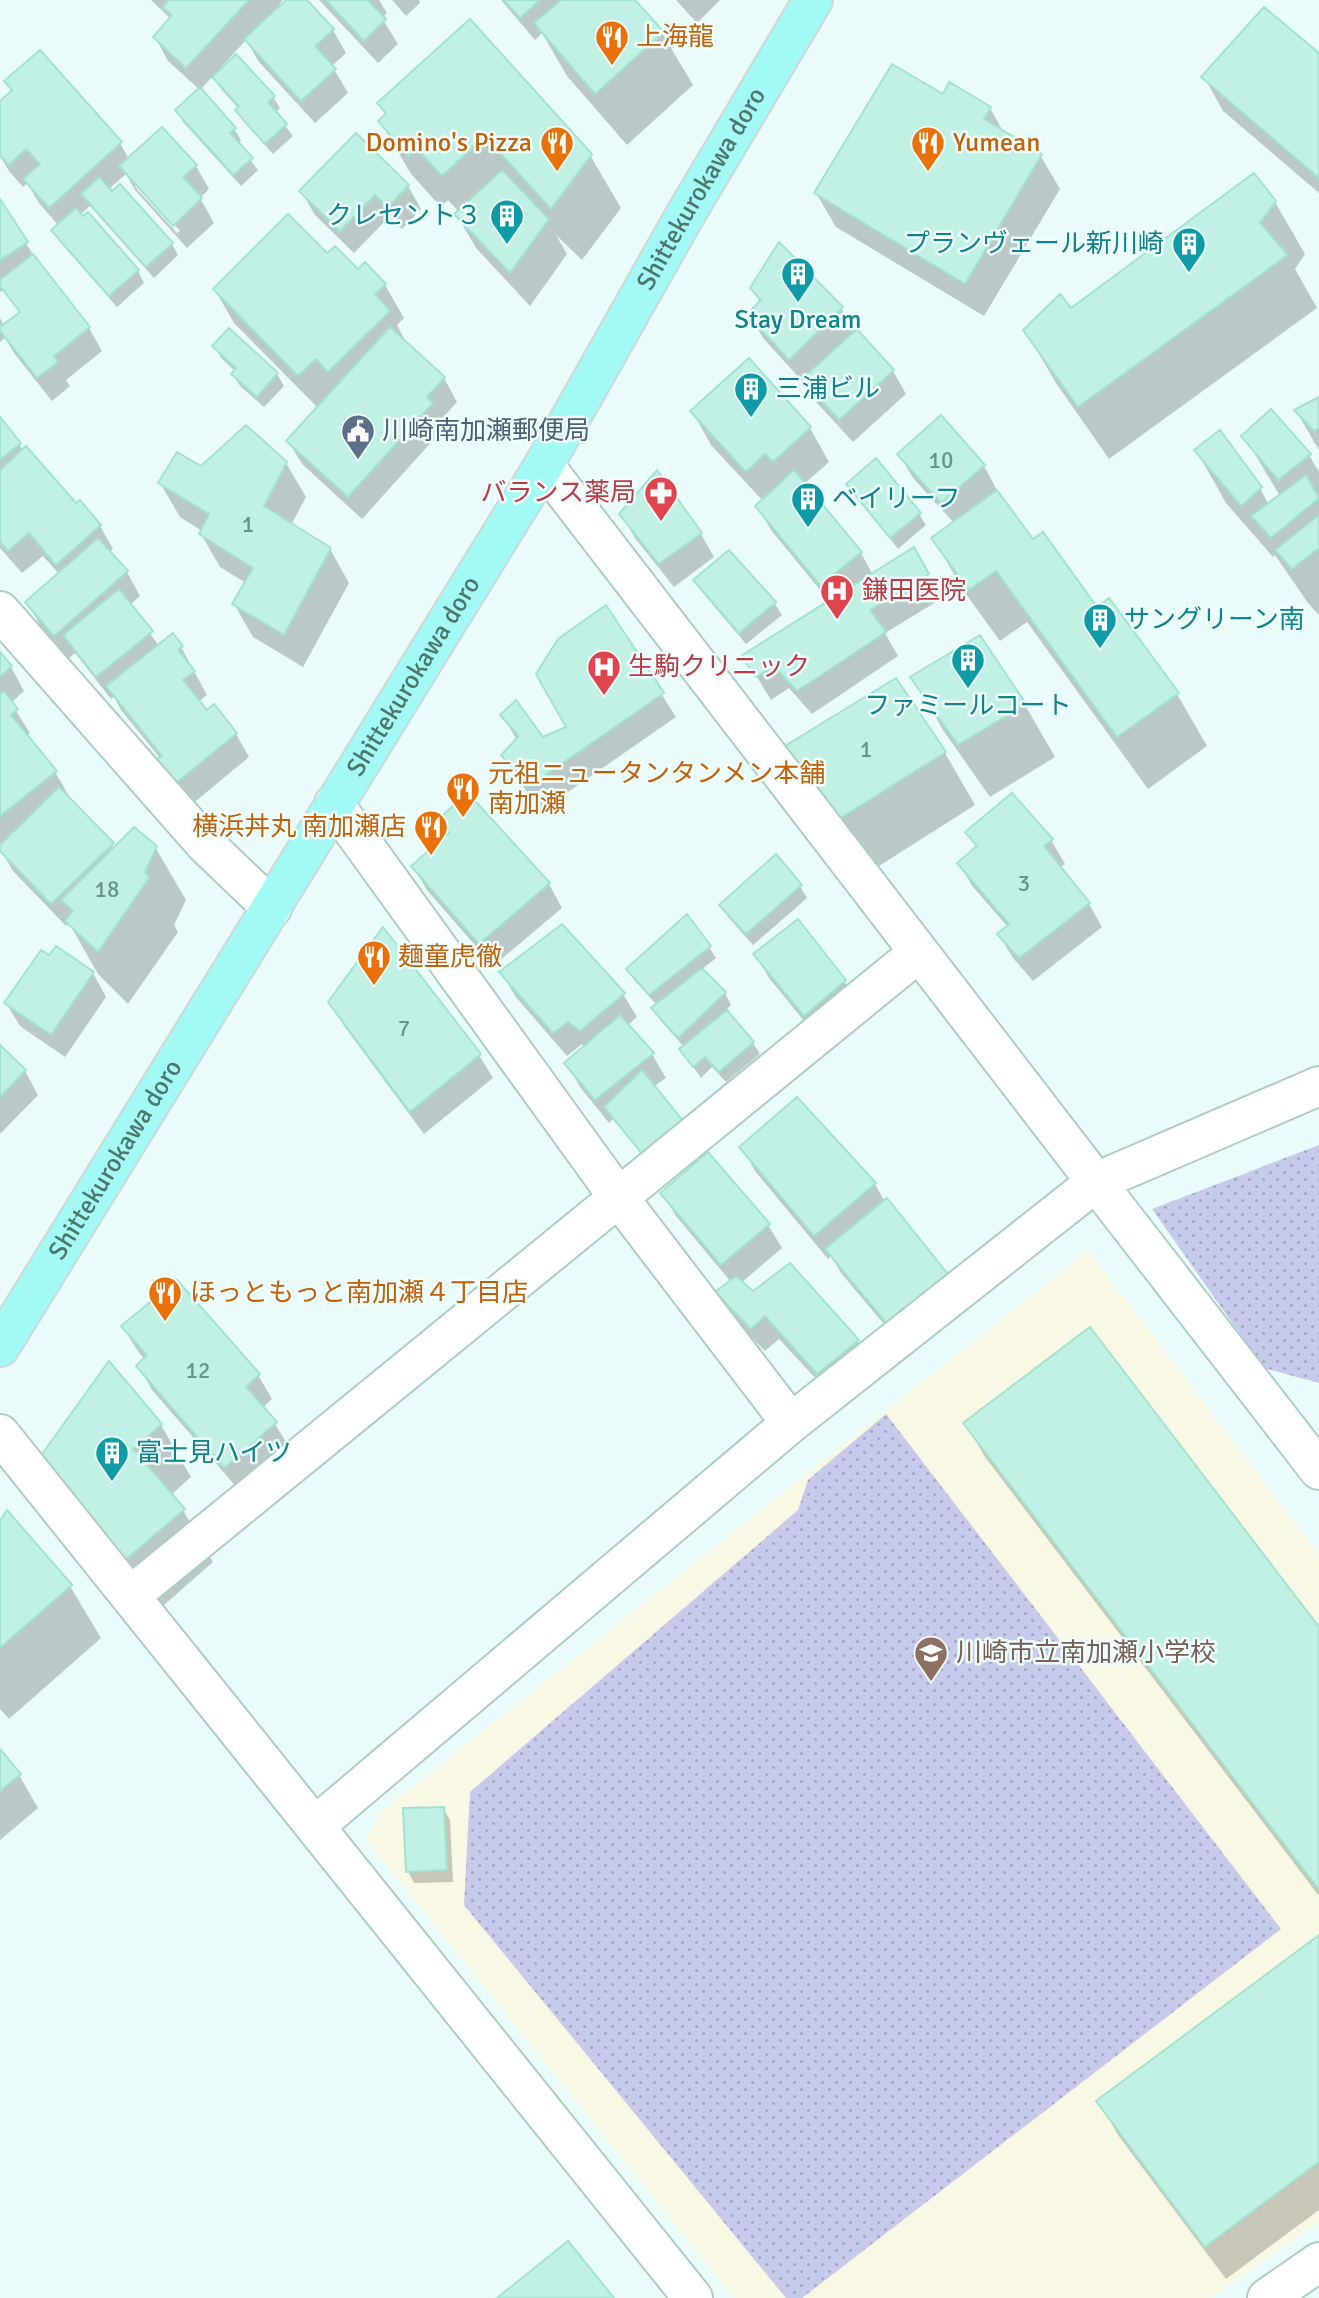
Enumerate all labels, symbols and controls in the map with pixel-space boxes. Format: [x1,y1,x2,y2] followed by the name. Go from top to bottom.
[593,18,631,67] restaurant icon: 上海龍
[636,21,714,53] place label: 上海龍
[630,82,773,296] street label: Shittekurokawa doro
[538,124,576,173] restaurant icon: Domino's Pizza
[909,124,947,173] restaurant icon: Yumean
[366,127,532,159] place label: Domino's Pizza
[953,127,1040,159] place label: Yumean
[488,197,526,246] building icon: クレセント３
[326,200,482,232] place label: クレセント３
[1170,225,1208,274] building icon: プランヴェール新川崎
[904,228,1164,260] place label: プランヴェール新川崎
[779,255,817,304] building icon: Stay Dream
[734,304,862,336] place label: Stay Dream
[732,370,770,419] building icon: 三浦ビル
[776,373,880,405] place label: 三浦ビル
[339,412,377,461] public building icon: 川崎南加瀬郵便局
[382,415,590,447] place label: 川崎南加瀬郵便局
[929,446,953,475] house number: 10
[642,474,680,523] pharmacy icon: バランス薬局
[481,477,636,509] place label: バランス薬局
[789,480,827,529] building icon: ベイリーフ
[832,483,960,515] place label: ベイリーフ
[242,510,254,539] house number: 1
[340,570,487,782] street label: Shittekurokawa doro
[818,572,856,621] hospital icon: 鎌田医院
[862,575,966,607] place label: 鎌田医院
[1081,601,1119,650] building icon: サングリーン南
[1124,604,1305,636] place label: サングリーン南
[949,641,987,690] building icon: ファミールコート
[585,648,623,697] hospital icon: 生駒クリニック
[628,651,810,683] place label: 生駒クリニック
[864,690,1072,722] place label: ファミールコート
[860,735,872,764] house number: 1
[488,758,825,820] place label: 元祖ニュータンタンメン本舗 南加瀬
[444,770,482,819] restaurant icon: 元祖ニュータンタンメン本舗 南加瀬
[412,808,450,857] restaurant icon: 横浜丼丸 南加瀬店
[192,811,406,843] place label: 横浜丼丸 南加瀬店
[1018,869,1030,898] house number: 3
[95,875,119,904] house number: 18
[355,938,393,987] restaurant icon: 麺童虎徹
[398,941,502,973] place label: 麺童虎徹
[398,1014,410,1043] house number: 7
[42,1054,189,1266] street label: Shittekurokawa doro
[146,1274,184,1323] restaurant icon: ほっともっと南加瀬４丁目店
[190,1277,528,1309] place label: ほっともっと南加瀬４丁目店
[186,1356,210,1385] house number: 12
[93,1434,131,1483] building icon: 富士見ハイツ
[136,1437,291,1469] place label: 富士見ハイツ
[912,1634,950,1683] school or university icon: 川崎市立南加瀬小学校
[956,1637,1216,1669] place label: 川崎市立南加瀬小学校

